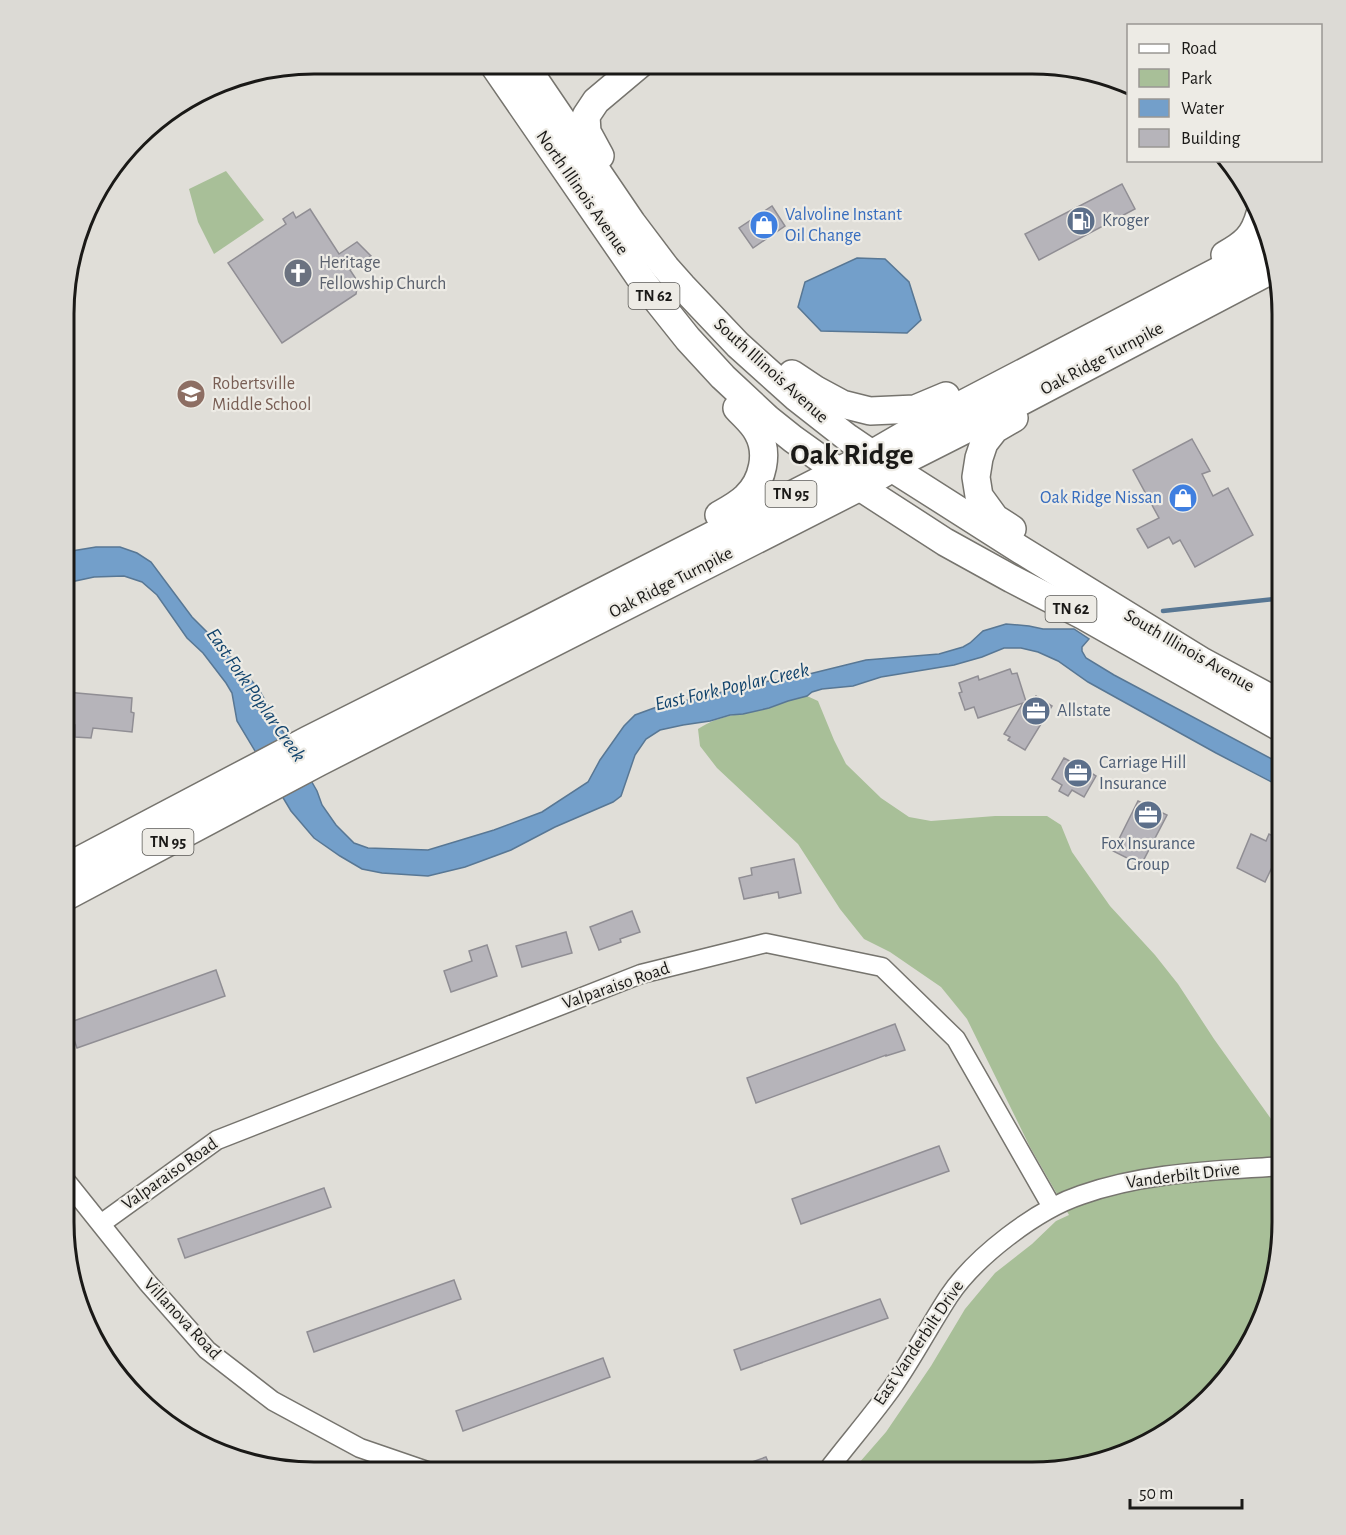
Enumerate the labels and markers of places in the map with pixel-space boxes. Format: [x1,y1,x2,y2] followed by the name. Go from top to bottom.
[1065,205,1097,237] fuel station icon: Kroger
[785,206,902,245] place label: Valvoline Instant Oil Change
[748,209,780,241] shop icon: Valvoline Instant Oil Change
[1102,212,1149,230] place label: Kroger
[319,254,446,293] place label: Heritage Fellowship Church
[282,257,314,289] church icon: Heritage Fellowship Church
[212,375,311,414] place label: Robertsville Middle School
[175,378,207,410] school or university icon: Robertsville Middle School
[1167,482,1199,514] shop icon: Oak Ridge Nissan
[1040,489,1162,507] place label: Oak Ridge Nissan
[1020,695,1052,727] office icon: Allstate
[1057,702,1111,720] place label: Allstate
[1099,754,1186,793] place label: Carriage Hill Insurance
[1062,757,1094,789] office icon: Carriage Hill Insurance
[1132,799,1164,831] office icon: Fox Insurance Group
[1101,835,1195,874] place label: Fox Insurance Group

